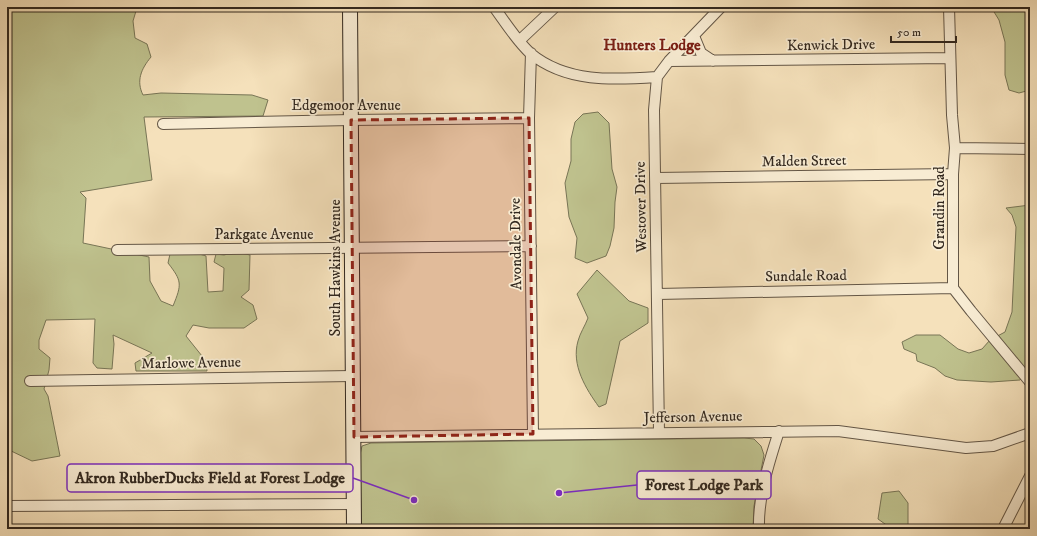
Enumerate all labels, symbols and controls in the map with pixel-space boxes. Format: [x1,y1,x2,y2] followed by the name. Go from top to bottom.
[891,18,956,44] scale bar
[897,25,921,40] text: 50 m
[603,35,701,55] district label: Hunters Lodge
[787,35,875,55] street label: Kenwick Drive
[291,96,401,115] street label: Edgemoor Avenue
[761,151,847,171] street label: Malden Street
[631,161,651,254] street label: Westover Drive
[930,166,949,250] street label: Grandin Road
[506,198,526,290] street label: Avondale Drive
[326,199,345,337] street label: South Hawkins Avenue
[214,225,314,244] street label: Parkgate Avenue
[765,266,848,286] street label: Sundale Road
[141,353,241,373] street label: Marlowe Avenue
[642,407,742,427] street label: Jefferson Avenue
[67,464,353,492] callout: Akron RubberDucks Field at Forest Lodge
[74,468,345,488] text: Akron RubberDucks Field at Forest Lodge
[637,471,771,499] callout: Forest Lodge Park
[645,475,764,495] text: Forest Lodge Park

